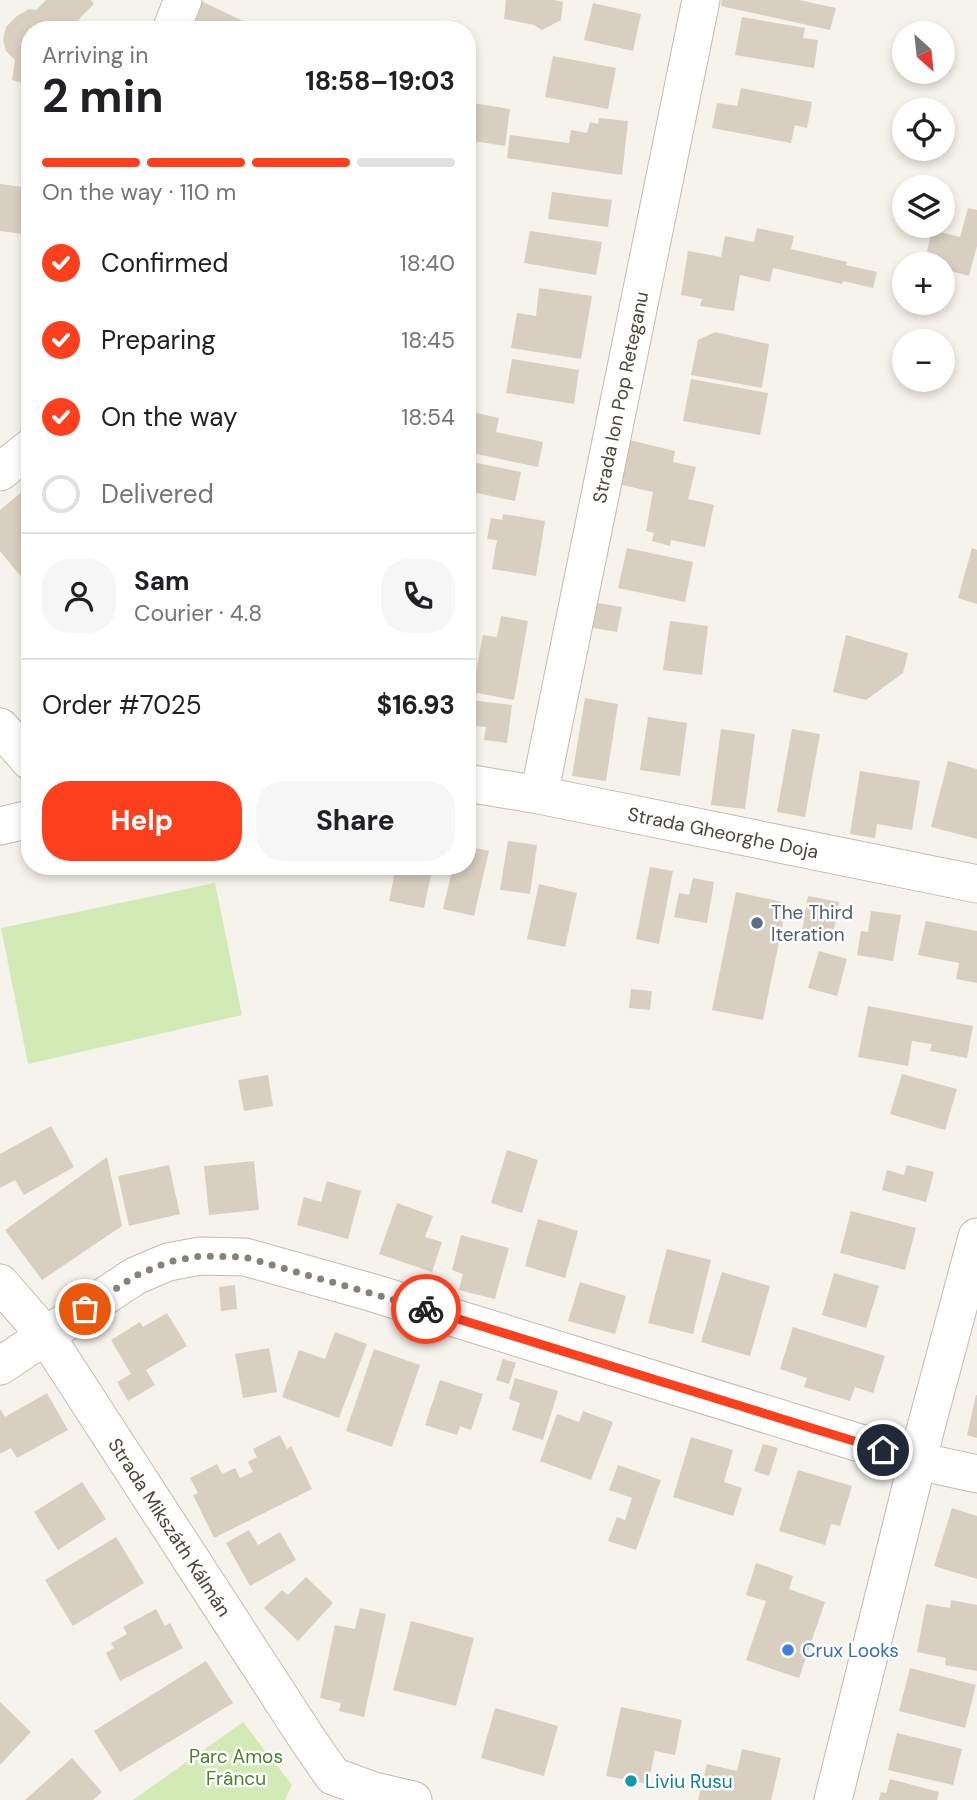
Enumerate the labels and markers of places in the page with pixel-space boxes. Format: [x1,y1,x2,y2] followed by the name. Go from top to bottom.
[771,900,853,947] place label: The Third Iteration
[749,915,765,931] marker: The Third Iteration
[55,1279,115,1339] pin
[853,1420,913,1480] pin
[802,1638,899,1663] place label: Crux Looks
[780,1642,796,1658] marker: Crux Looks
[645,1769,733,1794] place label: Liviu Rusu
[623,1773,639,1789] marker: Liviu Rusu

